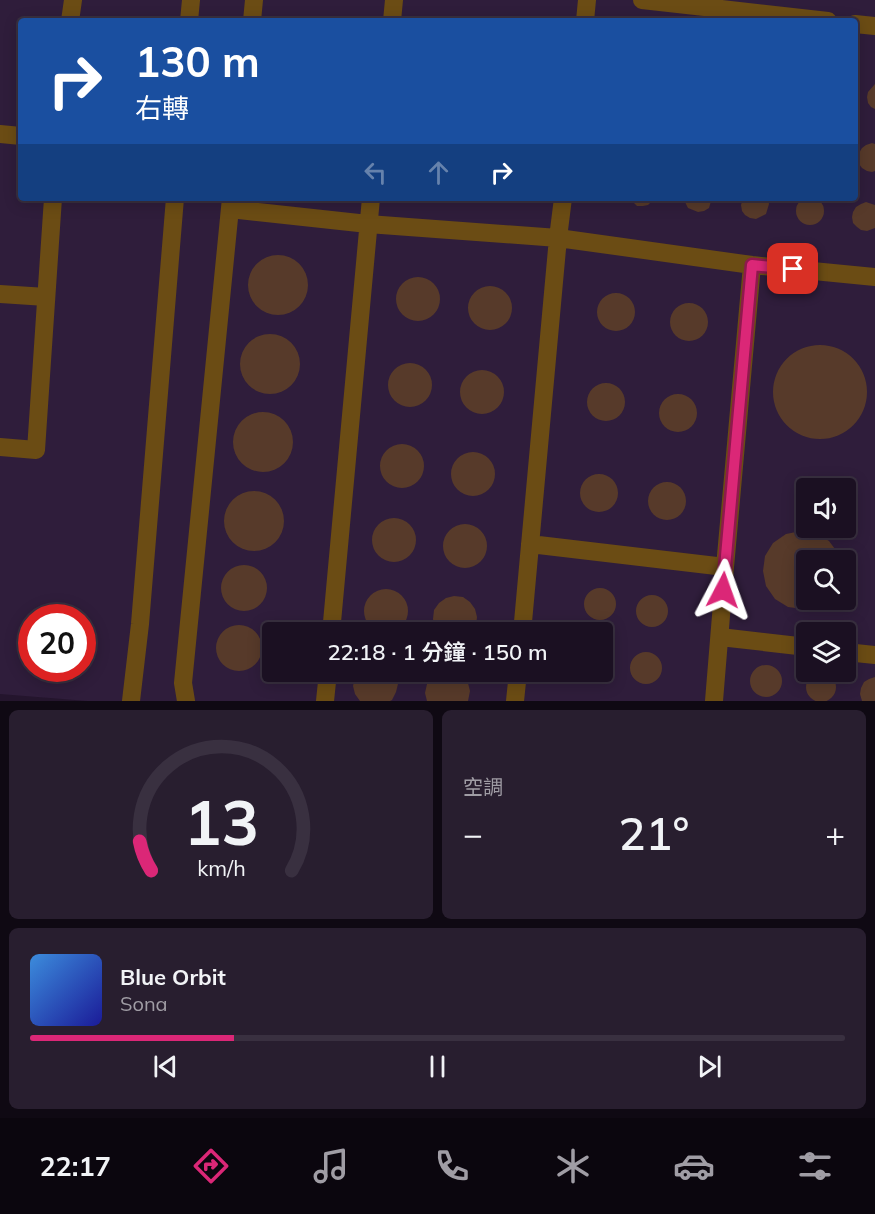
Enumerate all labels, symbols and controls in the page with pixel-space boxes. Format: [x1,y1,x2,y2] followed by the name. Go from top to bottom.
[135,35,260,88] text: 130 m
[36,42,114,120] icon: right
[135,91,189,125] text: 右轉
[359,156,392,189] icon: left
[422,156,455,189] icon: ahead
[485,156,518,189] icon: right
[767,243,818,294] pin
[776,252,809,285] icon: arrive
[796,478,856,682] map controls
[796,478,856,538] button: sound
[796,550,856,610] button: search
[691,558,755,622] position arrow
[18,604,96,682] speed limit sign: 20
[796,622,856,682] button: layers
[327,638,548,666] text: 22:18 · 1 分鐘 · 150 m
[463,774,503,799] text: 空調
[184,782,258,861] text: 13
[619,805,689,861] text: 21°
[463,813,483,854] text: −
[825,813,845,854] text: +
[197,855,245,882] text: km/h
[120,963,226,991] text: Blue Orbit
[120,991,168,1016] text: Sona
[149,1050,182,1083] icon: previous
[421,1050,454,1083] icon: pause
[693,1050,726,1083] icon: next
[190,1145,232,1187] icon: directions
[310,1145,352,1187] icon: music
[431,1145,473,1187] icon: phone
[552,1145,594,1187] icon: climate
[673,1145,715,1187] icon: car
[794,1145,836,1187] icon: filters
[39,1149,111,1183] text: 22:17

